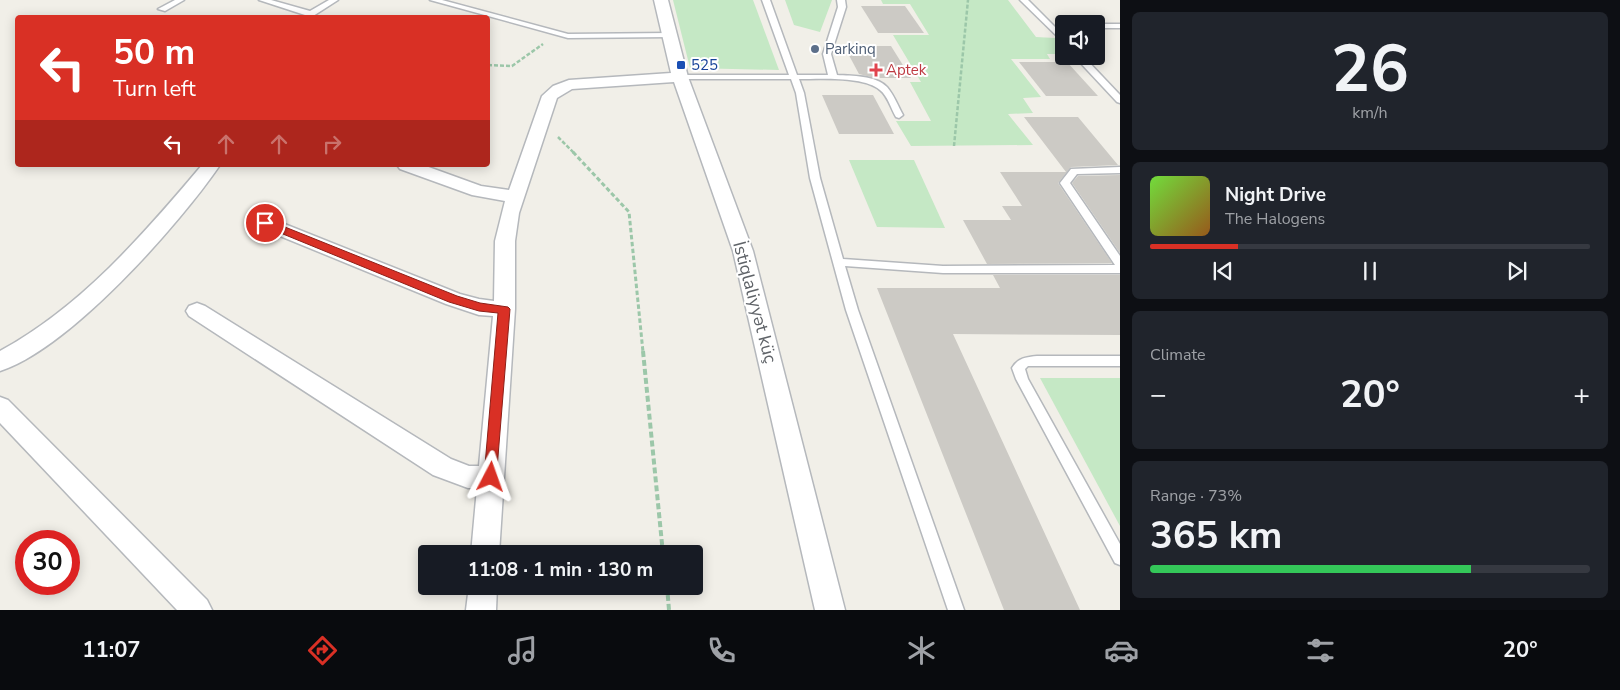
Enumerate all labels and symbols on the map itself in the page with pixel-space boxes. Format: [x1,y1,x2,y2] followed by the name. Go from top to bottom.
[825,39,876,59] place label: Parkinq
[809,43,821,55] marker: Parkinq
[691,55,718,75] place label: 525
[675,59,687,71] marker: 525
[886,60,927,80] place label: Aptek
[870,64,882,76] marker: Aptek
[244,202,286,244] pin
[727,238,783,366] street label: İstiqlaliyyət küç
[464,450,516,502] position arrow
[15,530,80,595] speed limit sign: 30

